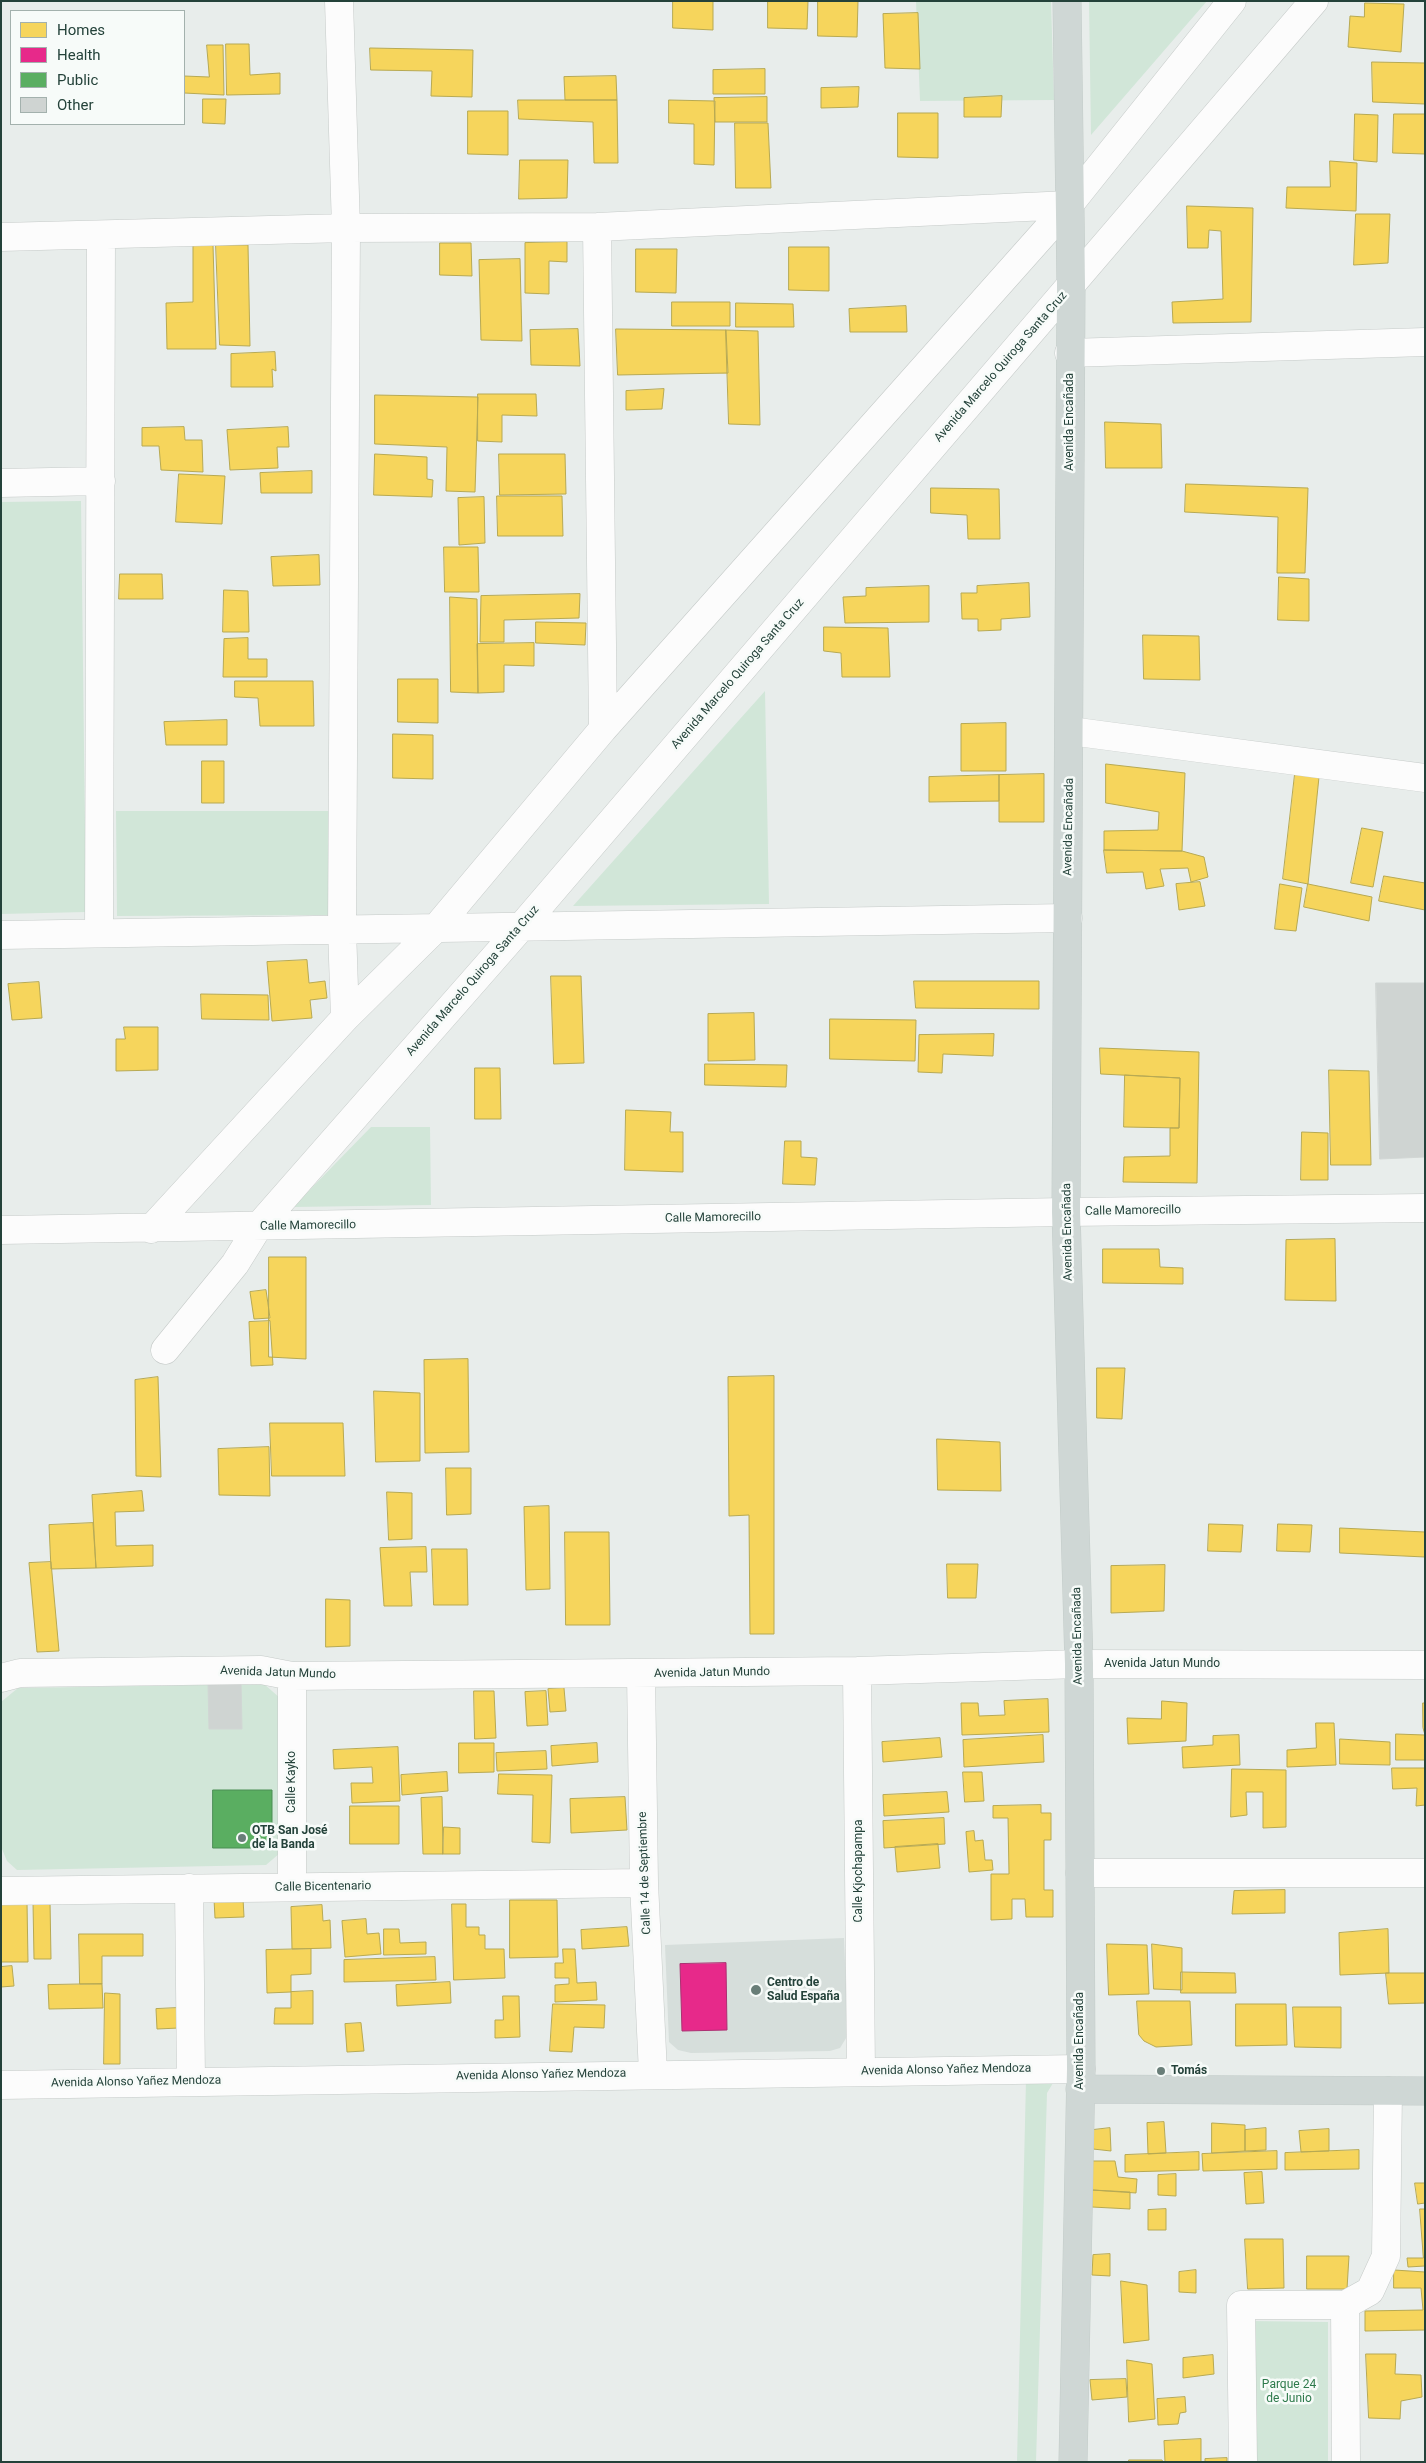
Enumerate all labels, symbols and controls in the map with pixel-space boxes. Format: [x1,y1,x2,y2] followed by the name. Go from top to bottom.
[10,10,185,125] legend
[57,21,105,39] text: Homes
[57,46,101,64] text: Health
[57,71,98,89] text: Public
[57,96,94,114] text: Other
[932,289,1070,445] street label: Avenida Marcelo Quiroga Santa Cruz
[1063,373,1077,471] street label: Avenida Encañada
[669,596,807,752] street label: Avenida Marcelo Quiroga Santa Cruz
[1061,778,1077,876] street label: Avenida Encañada
[404,903,542,1059] street label: Avenida Marcelo Quiroga Santa Cruz
[1060,1183,1076,1281] street label: Avenida Encañada
[1085,1203,1181,1219] street label: Calle Mamorecillo
[665,1210,761,1226] street label: Calle Mamorecillo
[260,1218,356,1234] street label: Calle Mamorecillo
[1070,1587,1086,1685] street label: Avenida Encañada
[1104,1657,1220,1671] street label: Avenida Jatun Mundo
[220,1664,336,1682] street label: Avenida Jatun Mundo
[654,1665,770,1681] street label: Avenida Jatun Mundo
[285,1751,299,1813] street label: Calle Kayko
[636,1811,654,1935] street label: Calle 14 de Septiembre
[852,1819,866,1923] street label: Calle Kjochapampa
[252,1824,328,1852] place label: OTB San José de la Banda
[236,1832,248,1844] marker: OTB San José de la Banda
[275,1879,371,1895] street label: Calle Bicentenario
[767,1976,840,2004] place label: Centro de Salud España
[749,1983,763,1997] marker: Centro de Salud España
[1073,1992,1087,2090] street label: Avenida Encañada
[861,2061,1031,2079] street label: Avenida Alonso Yañez Mendoza
[1171,2064,1207,2078] place label: Tomás
[1155,2065,1167,2077] marker: Tomás
[456,2066,626,2084] street label: Avenida Alonso Yañez Mendoza
[51,2073,221,2091] street label: Avenida Alonso Yañez Mendoza
[1262,2378,1316,2406] park label: Parque 24 de Junio

